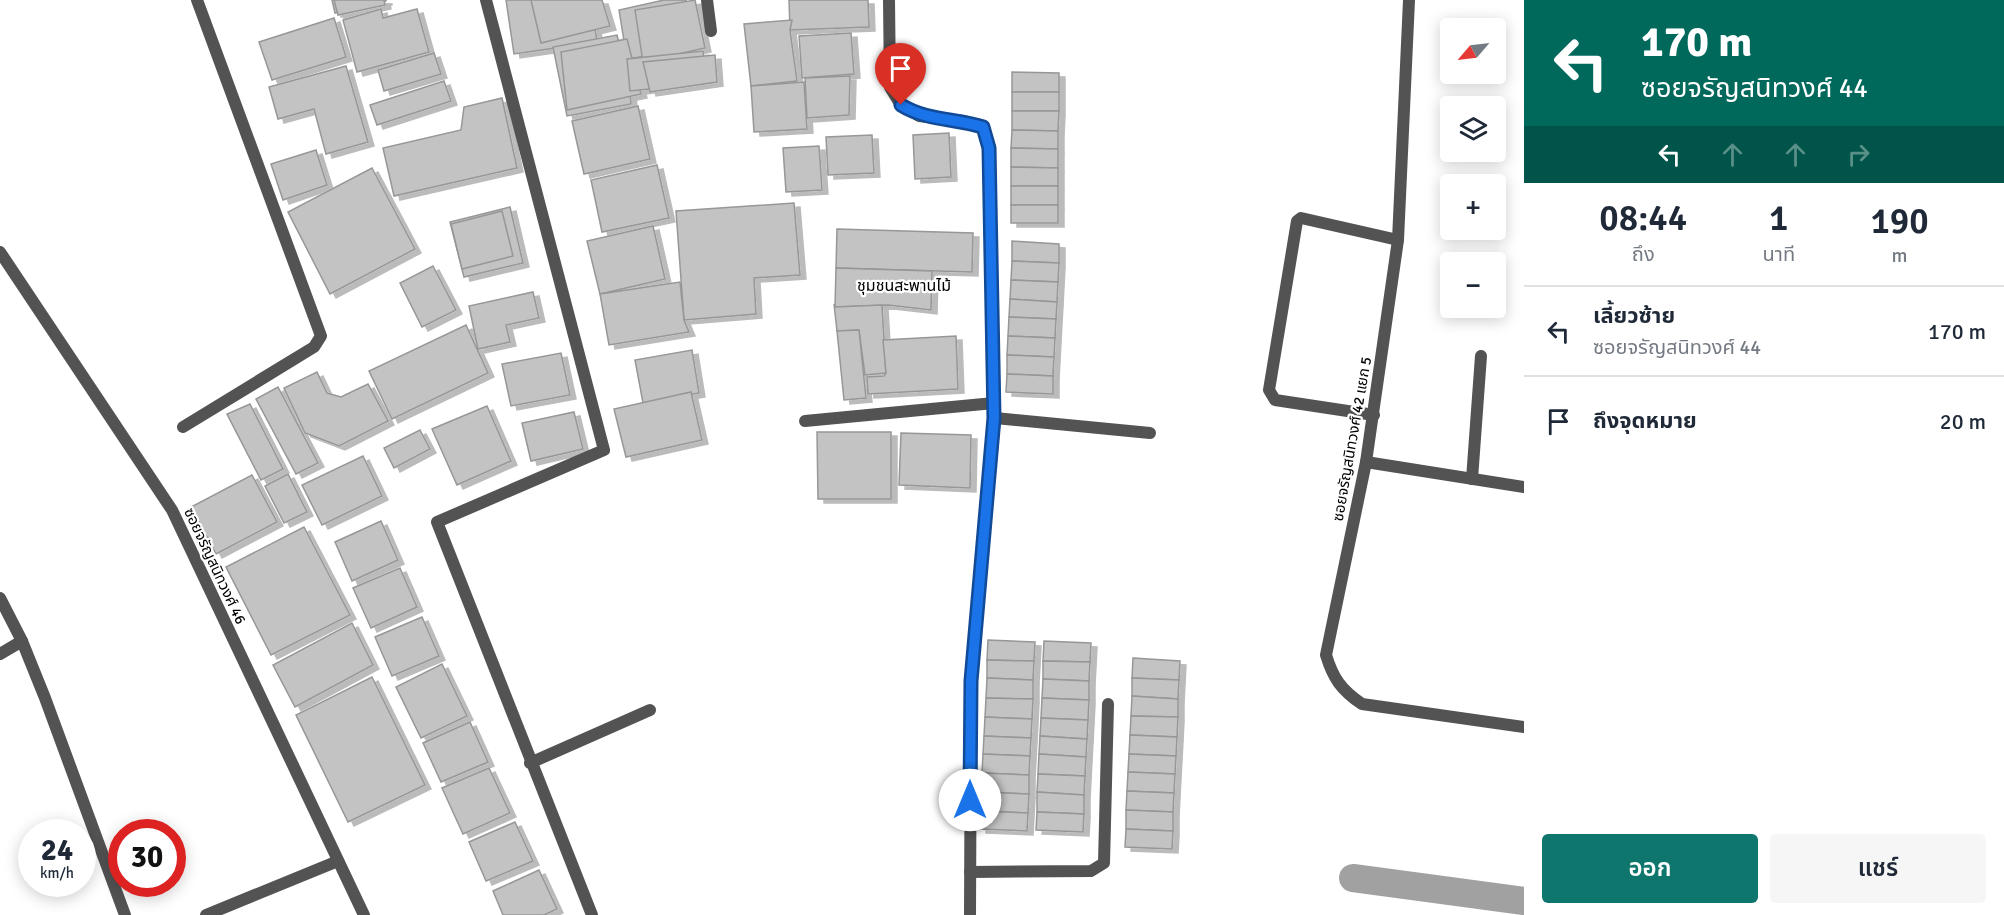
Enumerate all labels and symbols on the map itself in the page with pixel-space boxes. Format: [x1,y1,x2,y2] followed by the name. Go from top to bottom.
[1440,18,1506,84] north arrow
[875,43,926,105] pin
[857,276,951,296] district label: ชุมชนสะพานไม้
[1329,355,1375,523] street label: ซอยจรัญสนิทวงศ์ 42 แยก 5
[180,505,250,627] street label: ซอยจรัญสนิทวงศ์ 46
[938,768,1002,832] position arrow
[108,819,186,897] speed limit sign: 30

